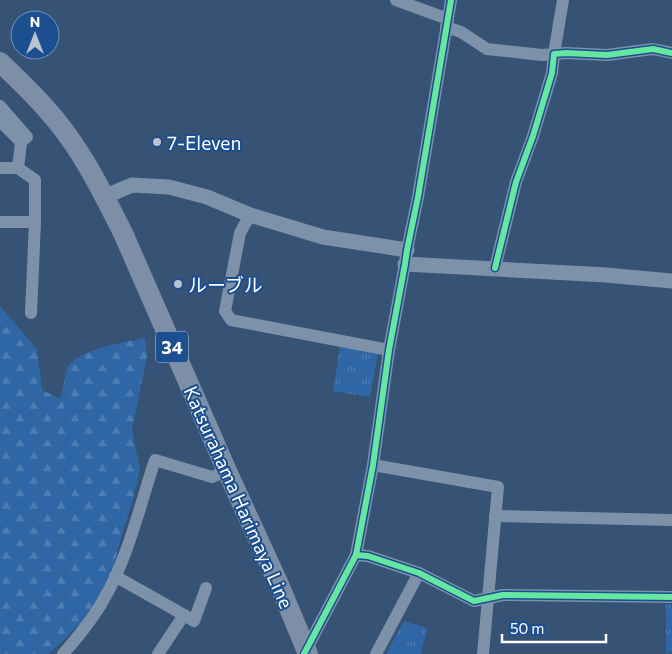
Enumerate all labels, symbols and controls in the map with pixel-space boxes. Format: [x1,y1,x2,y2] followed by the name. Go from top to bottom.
[10,10,60,60] north arrow
[30,13,40,30] text: N
[167,131,241,154] place label: 7-Eleven
[151,136,163,148] marker: 7-Eleven
[188,273,263,296] place label: ルーブル
[172,278,184,290] marker: ルーブル
[156,332,188,362] road number: 34
[180,382,298,612] street label: Katsurahama Harimaya Line
[502,612,606,644] scale bar
[510,619,544,637] text: 50 m

